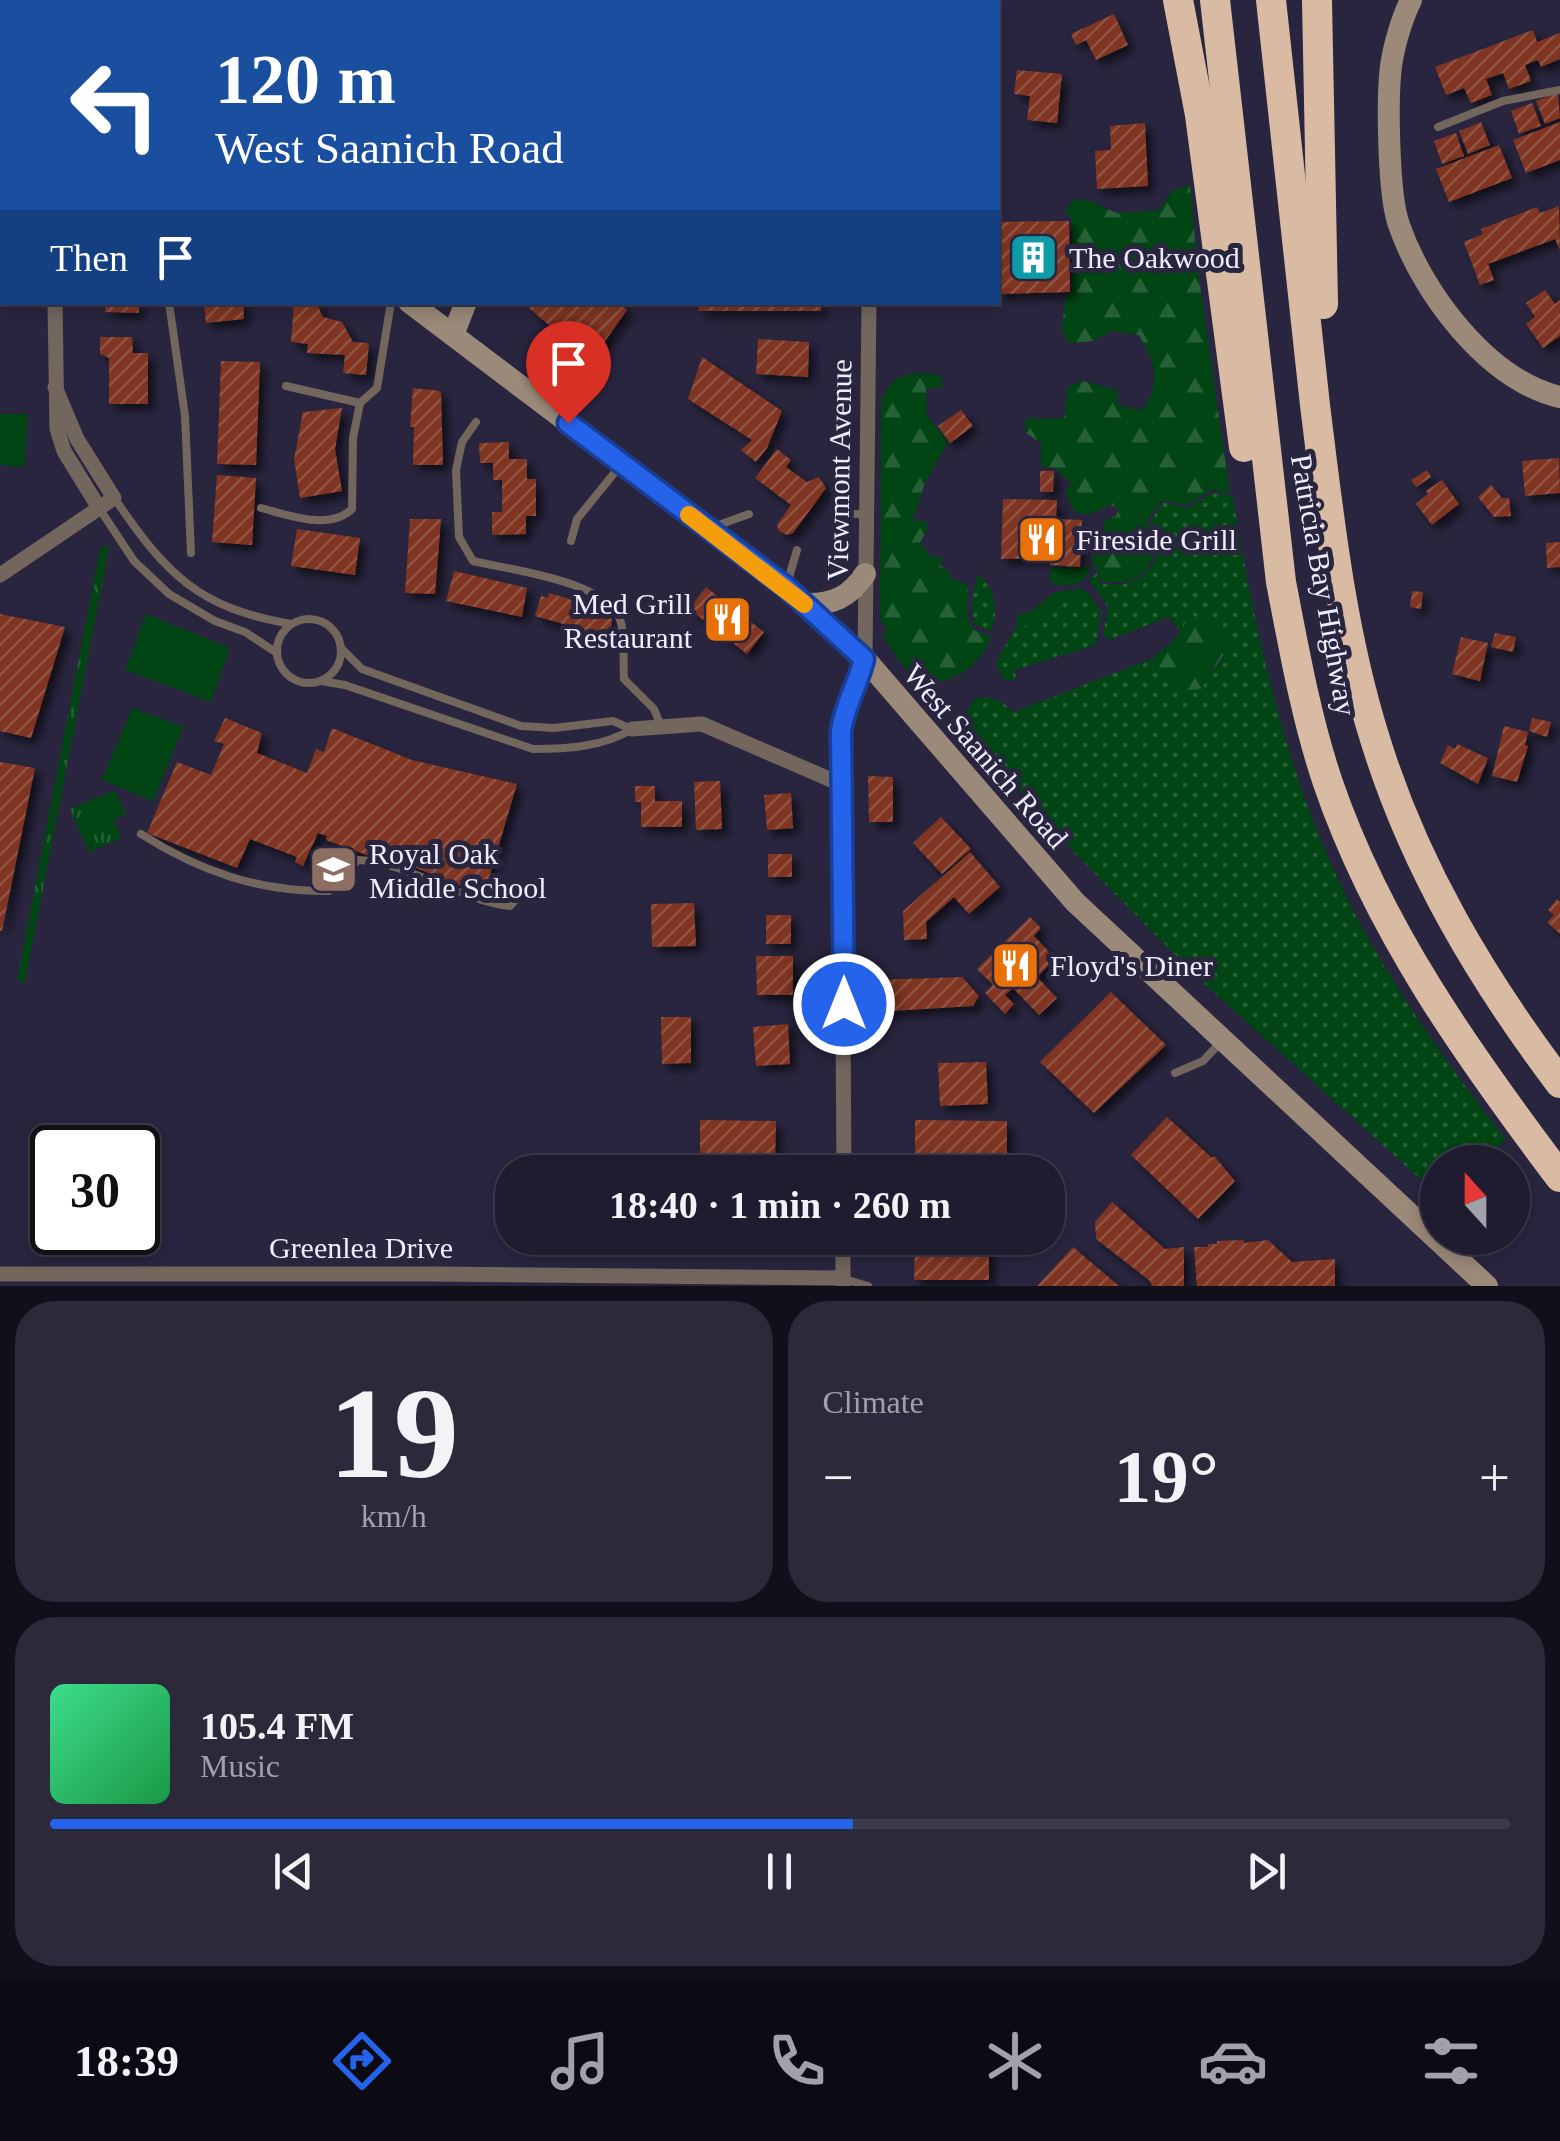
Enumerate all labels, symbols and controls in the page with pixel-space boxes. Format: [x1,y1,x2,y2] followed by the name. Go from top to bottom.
[50,40,180,170] icon: left
[215,41,396,118] text: 120 m
[215,123,564,173] text: West Saanich Road
[148,230,203,285] icon: arrive
[1008,231,1060,283] building icon: The Oakwood
[50,237,128,279] text: Then
[1069,241,1240,274] place label: The Oakwood
[526,321,611,424] pin
[541,336,596,391] icon: arrive
[821,359,857,581] street label: Viewmont Avenue
[1285,452,1363,718] street label: Patricia Bay Highway
[1015,513,1067,565] restaurant icon: Fireside Grill
[1076,523,1237,556] place label: Fireside Grill
[564,587,693,654] place label: Med Grill Restaurant
[701,594,753,646] restaurant icon: Med Grill Restaurant
[897,657,1075,855] street label: West Saanich Road
[369,837,547,904] place label: Royal Oak Middle School
[308,844,360,896] school or university icon: Royal Oak Middle School
[989,939,1041,991] restaurant icon: Floyd's Diner
[1050,949,1213,982] place label: Floyd's Diner
[792,952,896,1056] position arrow
[30,1125,160,1255] speed limit sign: 30
[1420,1145,1530,1255] north arrow
[1420,1145,1530,1255] map controls
[609,1184,951,1226] text: 18:40 · 1 min · 260 m
[269,1231,453,1264] street label: Greenlea Drive
[329,1361,459,1505] text: 19
[823,1384,924,1420] text: Climate
[1114,1435,1219,1518] text: 19°
[823,1447,854,1508] text: −
[1479,1447,1510,1508] text: +
[361,1498,427,1534] text: km/h
[200,1705,354,1747] text: 105.4 FM
[200,1748,280,1784] text: Music
[266,1844,321,1899] icon: previous
[752,1844,807,1899] icon: pause
[1239,1844,1294,1899] icon: next
[327,2026,397,2096] icon: directions
[545,2026,615,2096] icon: music
[762,2026,832,2096] icon: phone
[980,2026,1050,2096] icon: climate
[1198,2026,1268,2096] icon: car
[1416,2026,1486,2096] icon: filters
[74,2036,179,2086] text: 18:39

